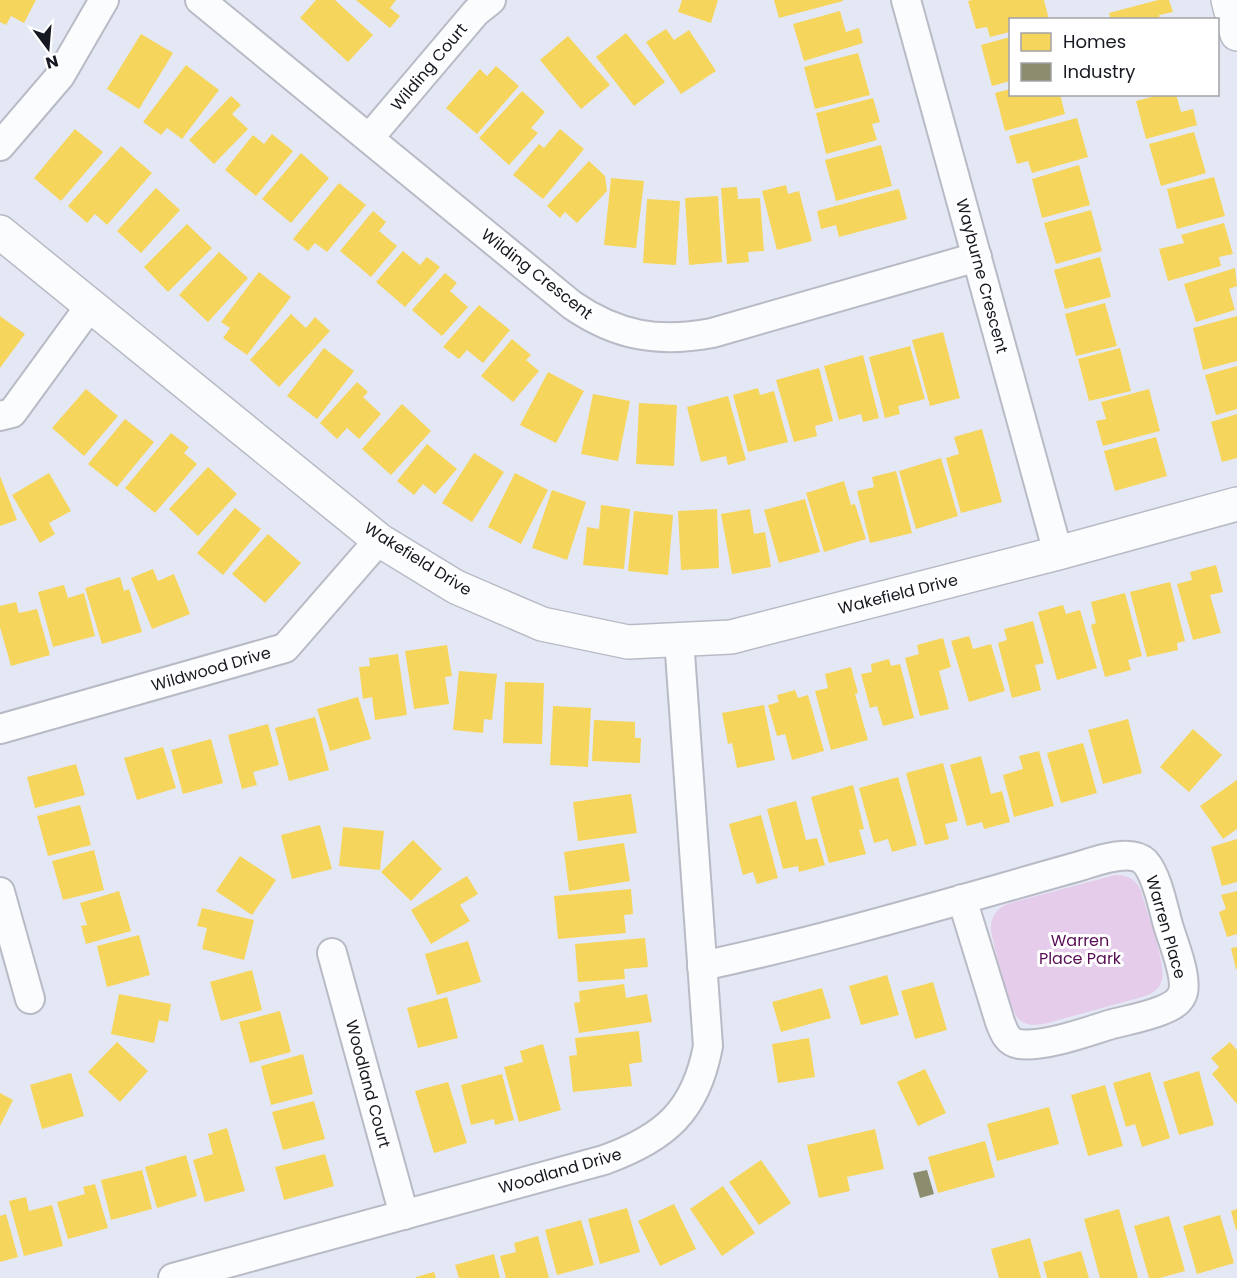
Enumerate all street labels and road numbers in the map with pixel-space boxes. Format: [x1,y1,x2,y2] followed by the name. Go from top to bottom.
[385,18,473,116] street label: Wilding Court
[950,196,1014,356] street label: Wayburne Crescent
[476,223,598,325] street label: Wilding Crescent
[360,517,476,601] street label: Wakefield Drive
[836,568,960,620] street label: Wakefield Drive
[149,641,273,697] street label: Wildwood Drive
[1140,873,1192,981] street label: Warren Place
[340,1017,396,1151] street label: Woodland Court
[496,1142,624,1200] street label: Woodland Drive

